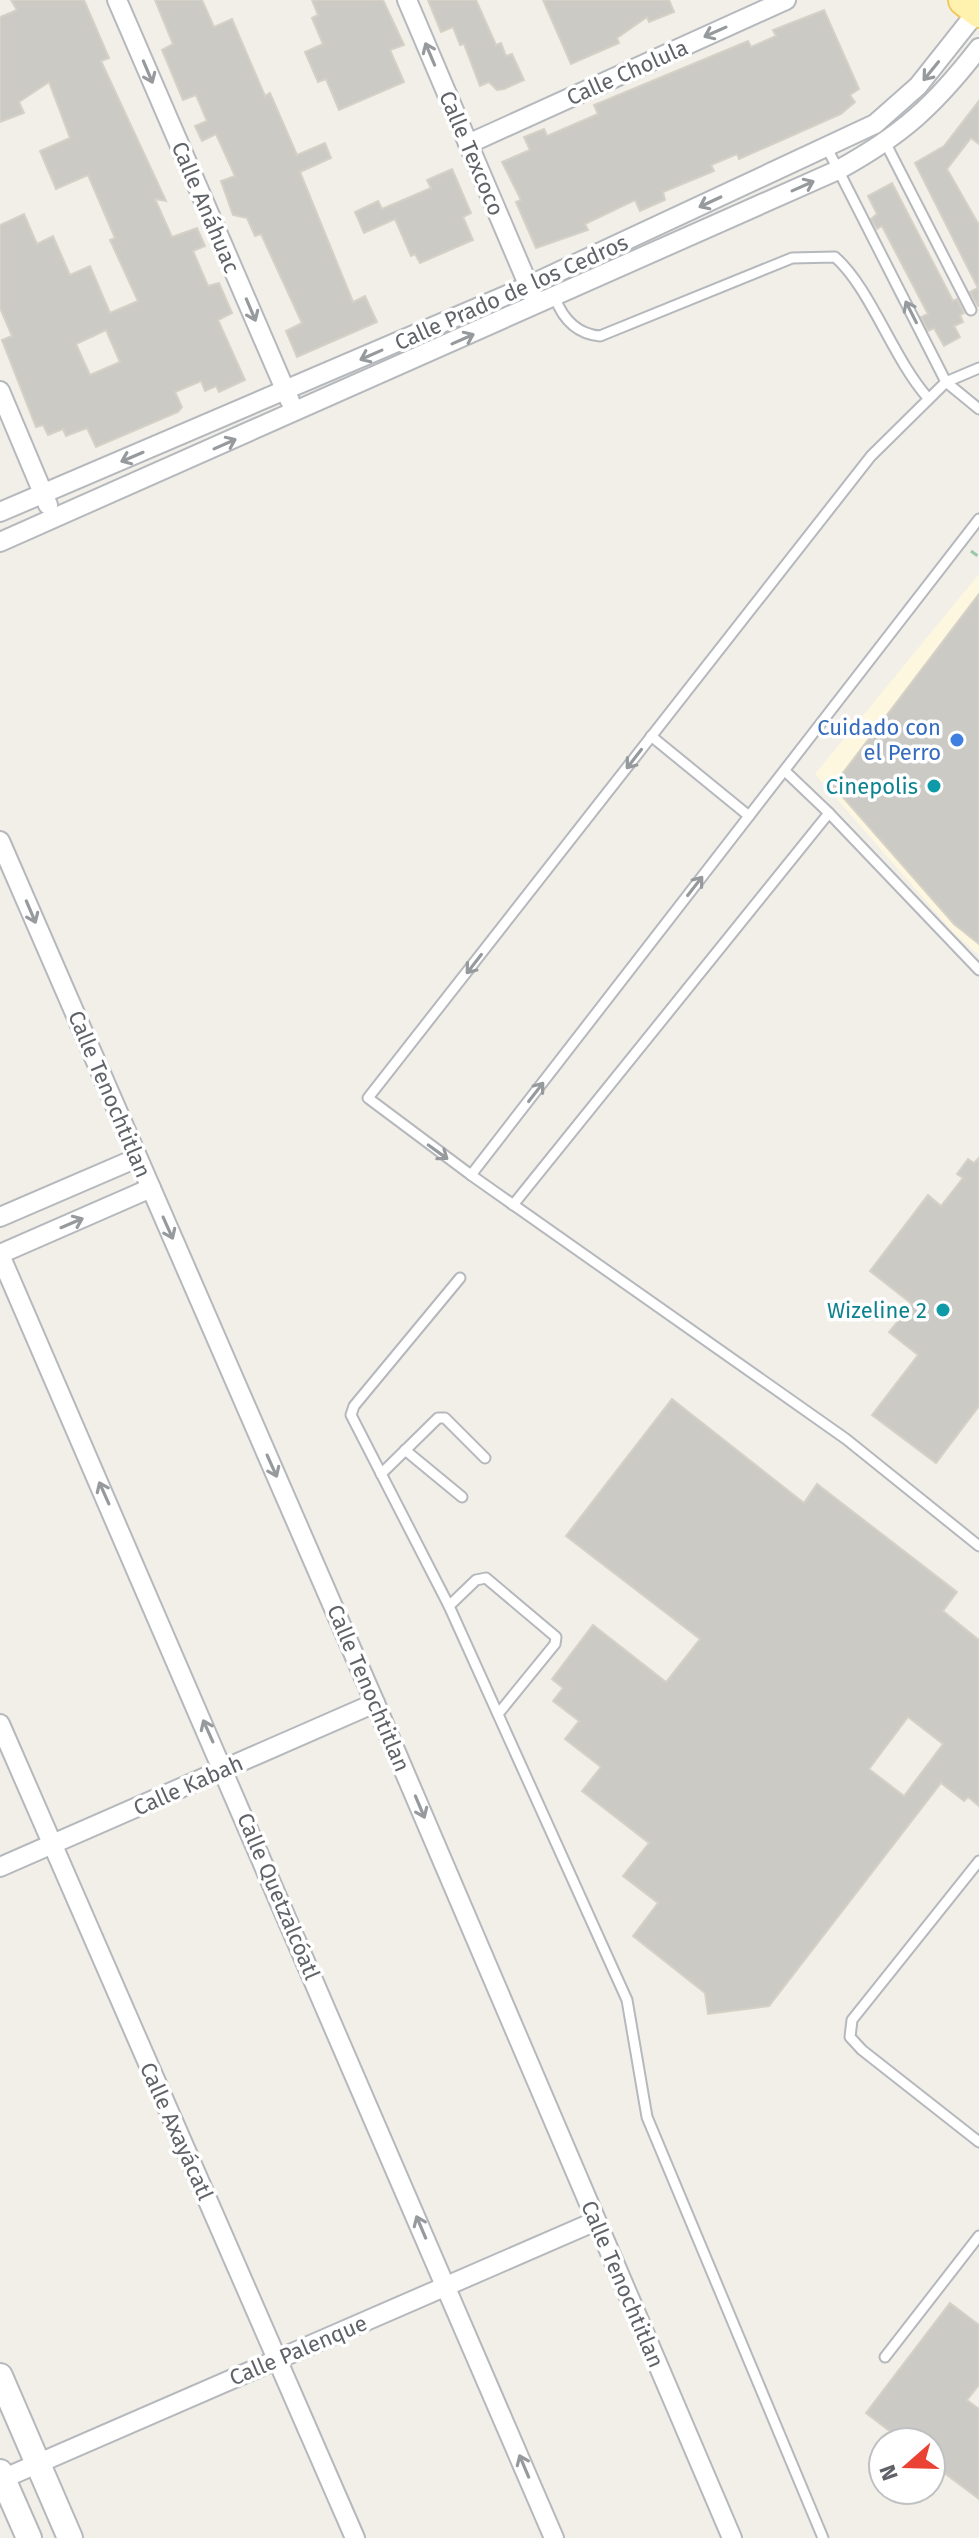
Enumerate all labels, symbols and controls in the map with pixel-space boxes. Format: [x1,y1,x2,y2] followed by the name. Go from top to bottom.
[703,25,727,40] one-way arrow
[562,34,692,111] street label: Calle Cholula
[422,42,436,67] one-way arrow
[141,59,156,83] one-way arrow
[922,60,940,81] one-way arrow
[433,87,510,220] street label: Calle Texcoco
[166,137,245,277] street label: Calle Anáhuac
[790,178,814,193] one-way arrow
[698,195,722,210] one-way arrow
[390,229,632,356] street label: Calle Prado de los Cedros
[244,297,259,322] one-way arrow
[902,301,918,325] one-way arrow
[451,330,475,345] one-way arrow
[359,348,383,363] one-way arrow
[213,435,237,450] one-way arrow
[120,451,145,466] one-way arrow
[817,714,941,766] place label: Cuidado con el Perro
[948,731,966,749] marker: Cuidado con el Perro
[625,748,642,769] one-way arrow
[826,773,918,800] place label: Cinepolis
[925,777,943,795] marker: Cinepolis
[687,876,704,898] one-way arrow
[24,900,39,924] one-way arrow
[465,953,482,974] one-way arrow
[62,1007,157,1182] street label: Calle Tenochtitlan
[527,1082,544,1103] one-way arrow
[427,1143,448,1160] one-way arrow
[59,1214,83,1229] one-way arrow
[161,1216,176,1240] one-way arrow
[827,1297,927,1324] place label: Wizeline 2
[934,1301,952,1319] marker: Wizeline 2
[265,1454,280,1478] one-way arrow
[95,1481,110,1506] one-way arrow
[321,1601,416,1776] street label: Calle Tenochtitlan
[200,1719,215,1743] one-way arrow
[129,1749,247,1822] street label: Calle Kabah
[414,1795,429,1819] one-way arrow
[231,1809,326,1984] street label: Calle Quetzalcóatl
[134,2058,219,2204] street label: Calle Axayácatl
[575,2197,670,2372] street label: Calle Tenochtitlan
[413,2215,428,2240] one-way arrow
[225,2309,371,2392] street label: Calle Palenque
[867,2426,947,2506] north arrow
[515,2454,530,2479] one-way arrow
[873,2461,904,2484] text: N

